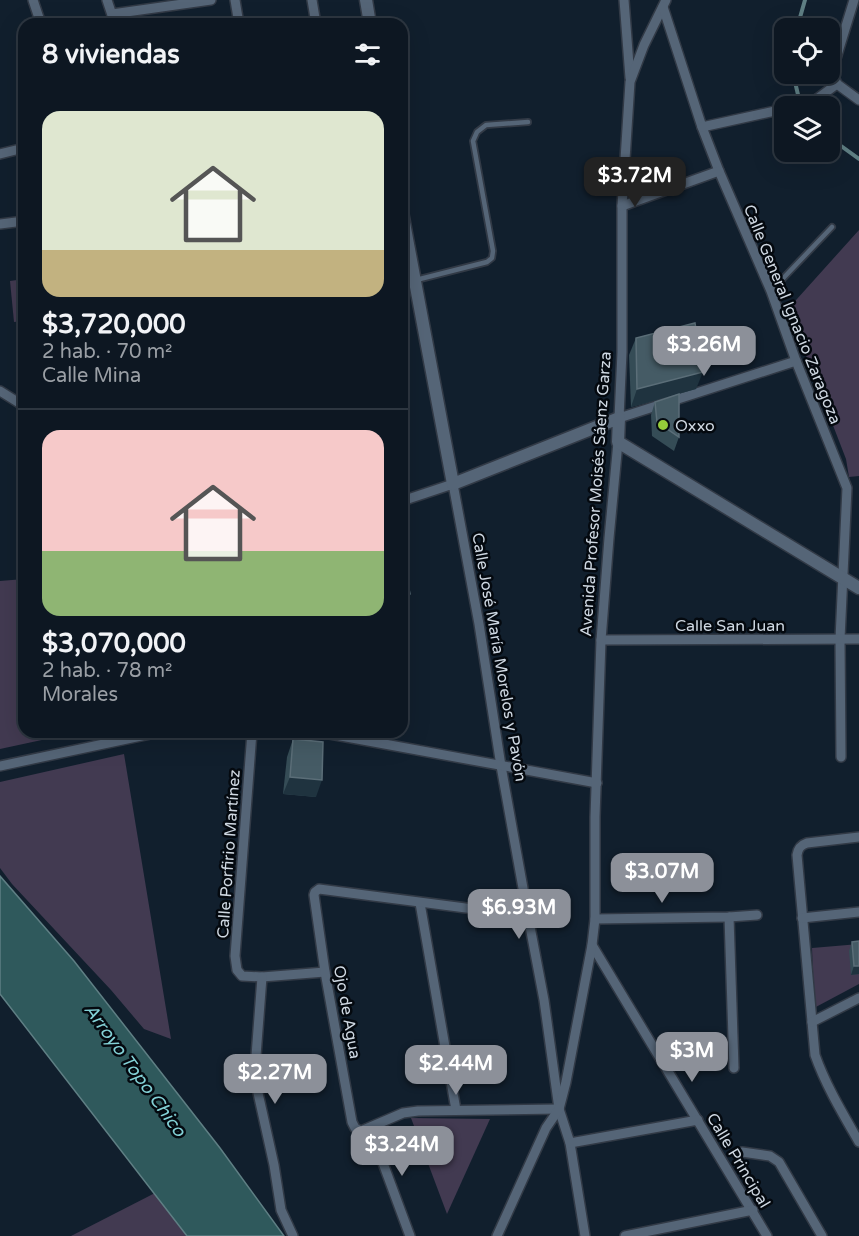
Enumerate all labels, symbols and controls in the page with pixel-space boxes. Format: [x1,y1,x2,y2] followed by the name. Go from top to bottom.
[774,18,840,162] map controls
[774,18,840,84] button: locate
[351,38,384,71] icon: filters
[42,39,180,70] text: 8 viviendas
[774,96,840,162] button: layers
[159,150,267,258] icon: home
[586,157,684,208] pin: $3.72M
[598,164,672,188] text: $3.72M
[739,202,845,427] street label: Calle General Ignacio Zaragoza
[42,309,186,340] text: $3,720,000
[655,326,753,377] pin: $3.26M
[667,333,741,357] text: $3.26M
[42,340,172,364] text: 2 hab. · 70 m²
[576,351,616,637] street label: Avenida Profesor Moisés Sáenz Garza
[42,364,141,388] text: Calle Mina
[675,416,715,436] place label: Oxxo
[656,418,670,432] marker: Oxxo
[159,469,267,577] icon: home
[467,531,531,783] street label: Calle José María Morelos y Pavón
[675,616,785,636] street label: Calle San Juan
[42,628,186,659] text: $3,070,000
[42,659,172,683] text: 2 hab. · 78 m²
[42,683,118,707] text: Morales
[213,769,245,939] street label: Calle Porfirio Martínez
[613,853,711,904] pin: $3.07M
[625,860,699,884] text: $3.07M
[470,889,568,940] pin: $6.93M
[482,896,556,920] text: $6.93M
[329,964,365,1061] street label: Ojo de Agua
[79,999,191,1142] water label: Arroyo Topo Chico
[663,1032,721,1083] pin: $3M
[670,1039,714,1063] text: $3M
[407,1045,505,1096] pin: $2.44M
[419,1052,493,1076] text: $2.44M
[226,1054,324,1105] pin: $2.27M
[238,1061,312,1085] text: $2.27M
[702,1109,774,1212] street label: Calle Principal
[353,1126,451,1177] pin: $3.24M
[365,1133,439,1157] text: $3.24M

